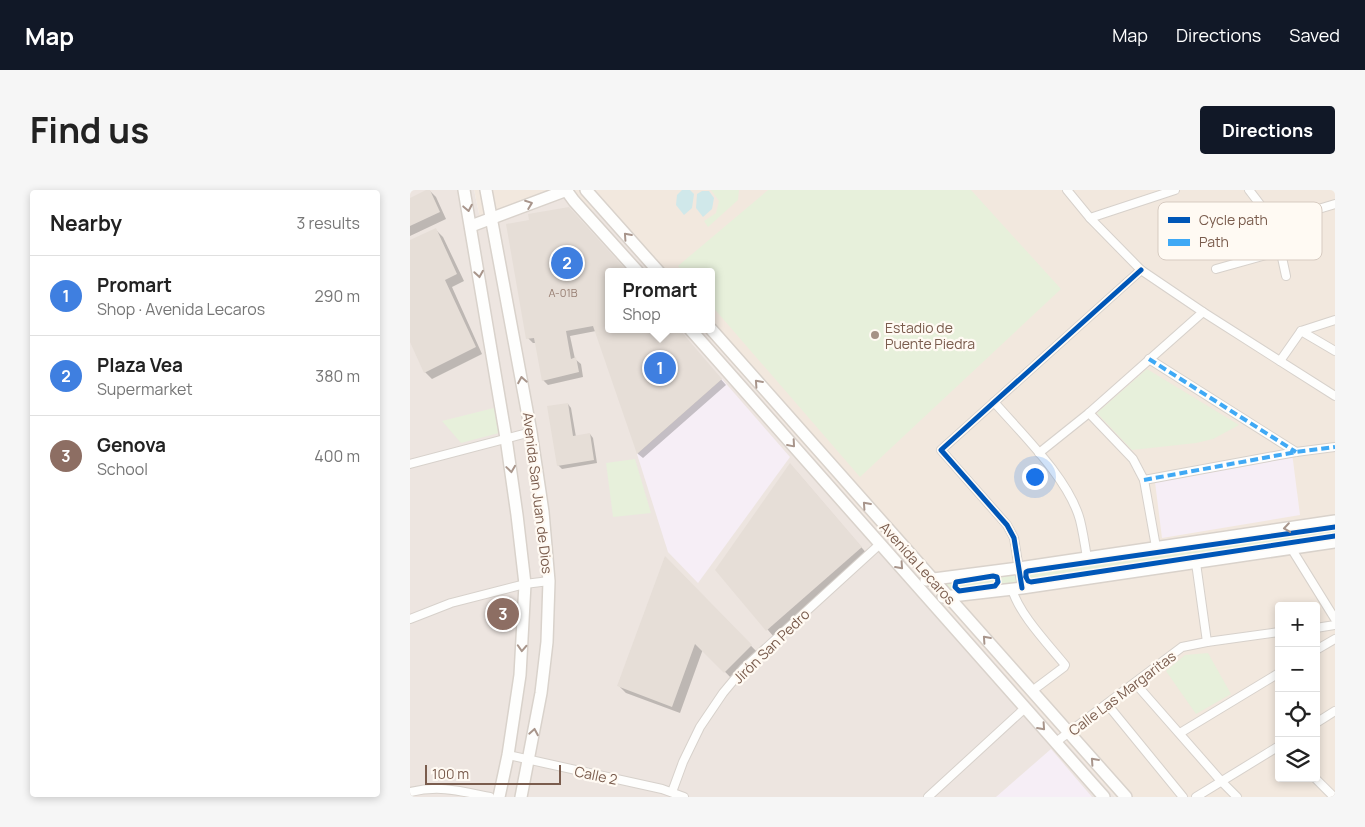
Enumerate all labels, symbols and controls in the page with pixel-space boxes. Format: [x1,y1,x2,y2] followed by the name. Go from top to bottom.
[25,19,74,52] text: Map
[1112,23,1148,47] text: Map
[1176,23,1261,47] text: Directions
[1289,23,1340,47] text: Saved
[30,106,149,154] text: Find us
[1200,106,1335,154] button: Directions
[525,200,533,210] one-way arrow
[1158,202,1322,260] legend
[462,204,472,212] one-way arrow
[50,209,122,237] text: Nearby
[1199,210,1268,229] text: Cycle path
[297,212,360,234] text: 3 results
[623,232,632,241] one-way arrow
[1199,232,1229,251] text: Path
[551,244,583,282] pin: 2
[605,268,715,333] popup
[474,270,484,278] one-way arrow
[97,272,172,298] text: Promart
[622,277,698,303] text: Promart
[62,285,70,307] text: 1
[314,285,360,307] text: 290 m
[549,285,578,300] house number: A-01B
[97,298,265,320] text: Shop · Avenida Lecaros
[622,303,661,325] text: Shop
[885,318,975,353] place label: Estadio de Puente Piedra
[869,329,881,341] marker: Estadio de Puente Piedra
[644,349,676,387] pin: 1
[97,352,183,378] text: Plaza Vea
[61,365,71,387] text: 2
[315,365,360,387] text: 380 m
[517,376,527,384] one-way arrow
[97,378,193,400] text: Supermarket
[755,380,764,389] one-way arrow
[519,411,557,575] street label: Avenida San Juan de Dios
[97,432,166,458] text: Genova
[786,439,795,448] one-way arrow
[61,445,71,467] text: 3
[314,445,360,467] text: 400 m
[97,458,148,480] text: School
[1022,464,1048,490] your location
[505,465,515,473] one-way arrow
[863,501,872,510] one-way arrow
[876,518,960,608] street label: Avenida Lecaros
[1282,522,1291,532] one-way arrow
[894,560,903,569] one-way arrow
[487,595,519,633] pin: 3
[1275,602,1320,782] map controls
[1275,602,1320,647] button: +
[729,605,813,687] street label: Jirón San Pedro
[983,636,992,645] one-way arrow
[516,644,527,652] one-way arrow
[1064,646,1180,740] street label: Calle Las Margaritas
[1275,647,1320,692] button: −
[1275,692,1320,737] button: locate
[1036,721,1045,730] one-way arrow
[529,728,539,736] one-way arrow
[1275,737,1320,782] button: layers
[1091,757,1100,766] one-way arrow
[573,761,619,789] street label: Calle 2
[425,762,561,785] scale bar
[432,764,469,783] text: 100 m

